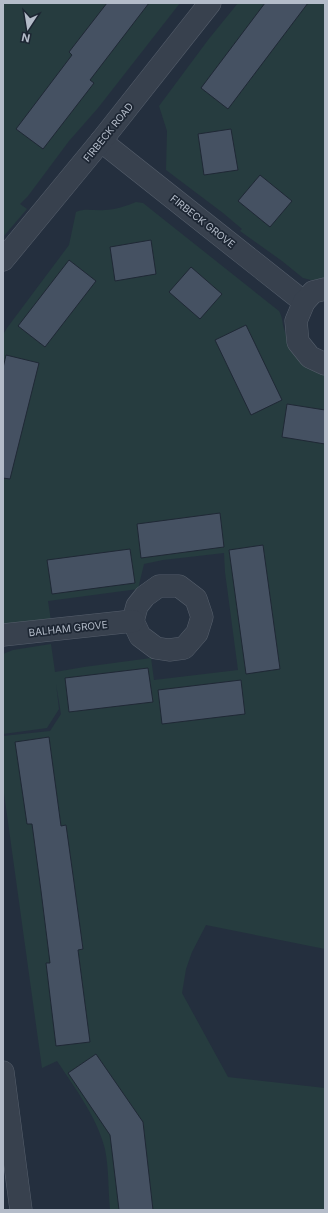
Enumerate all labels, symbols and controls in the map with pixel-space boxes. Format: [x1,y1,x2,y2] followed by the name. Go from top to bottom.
[8,8,48,48] north arrow
[20,30,31,46] text: N
[81,100,135,164] street label: FIRBECK ROAD
[168,192,238,250] street label: FIRBECK GROVE
[28,618,108,638] street label: BALHAM GROVE

